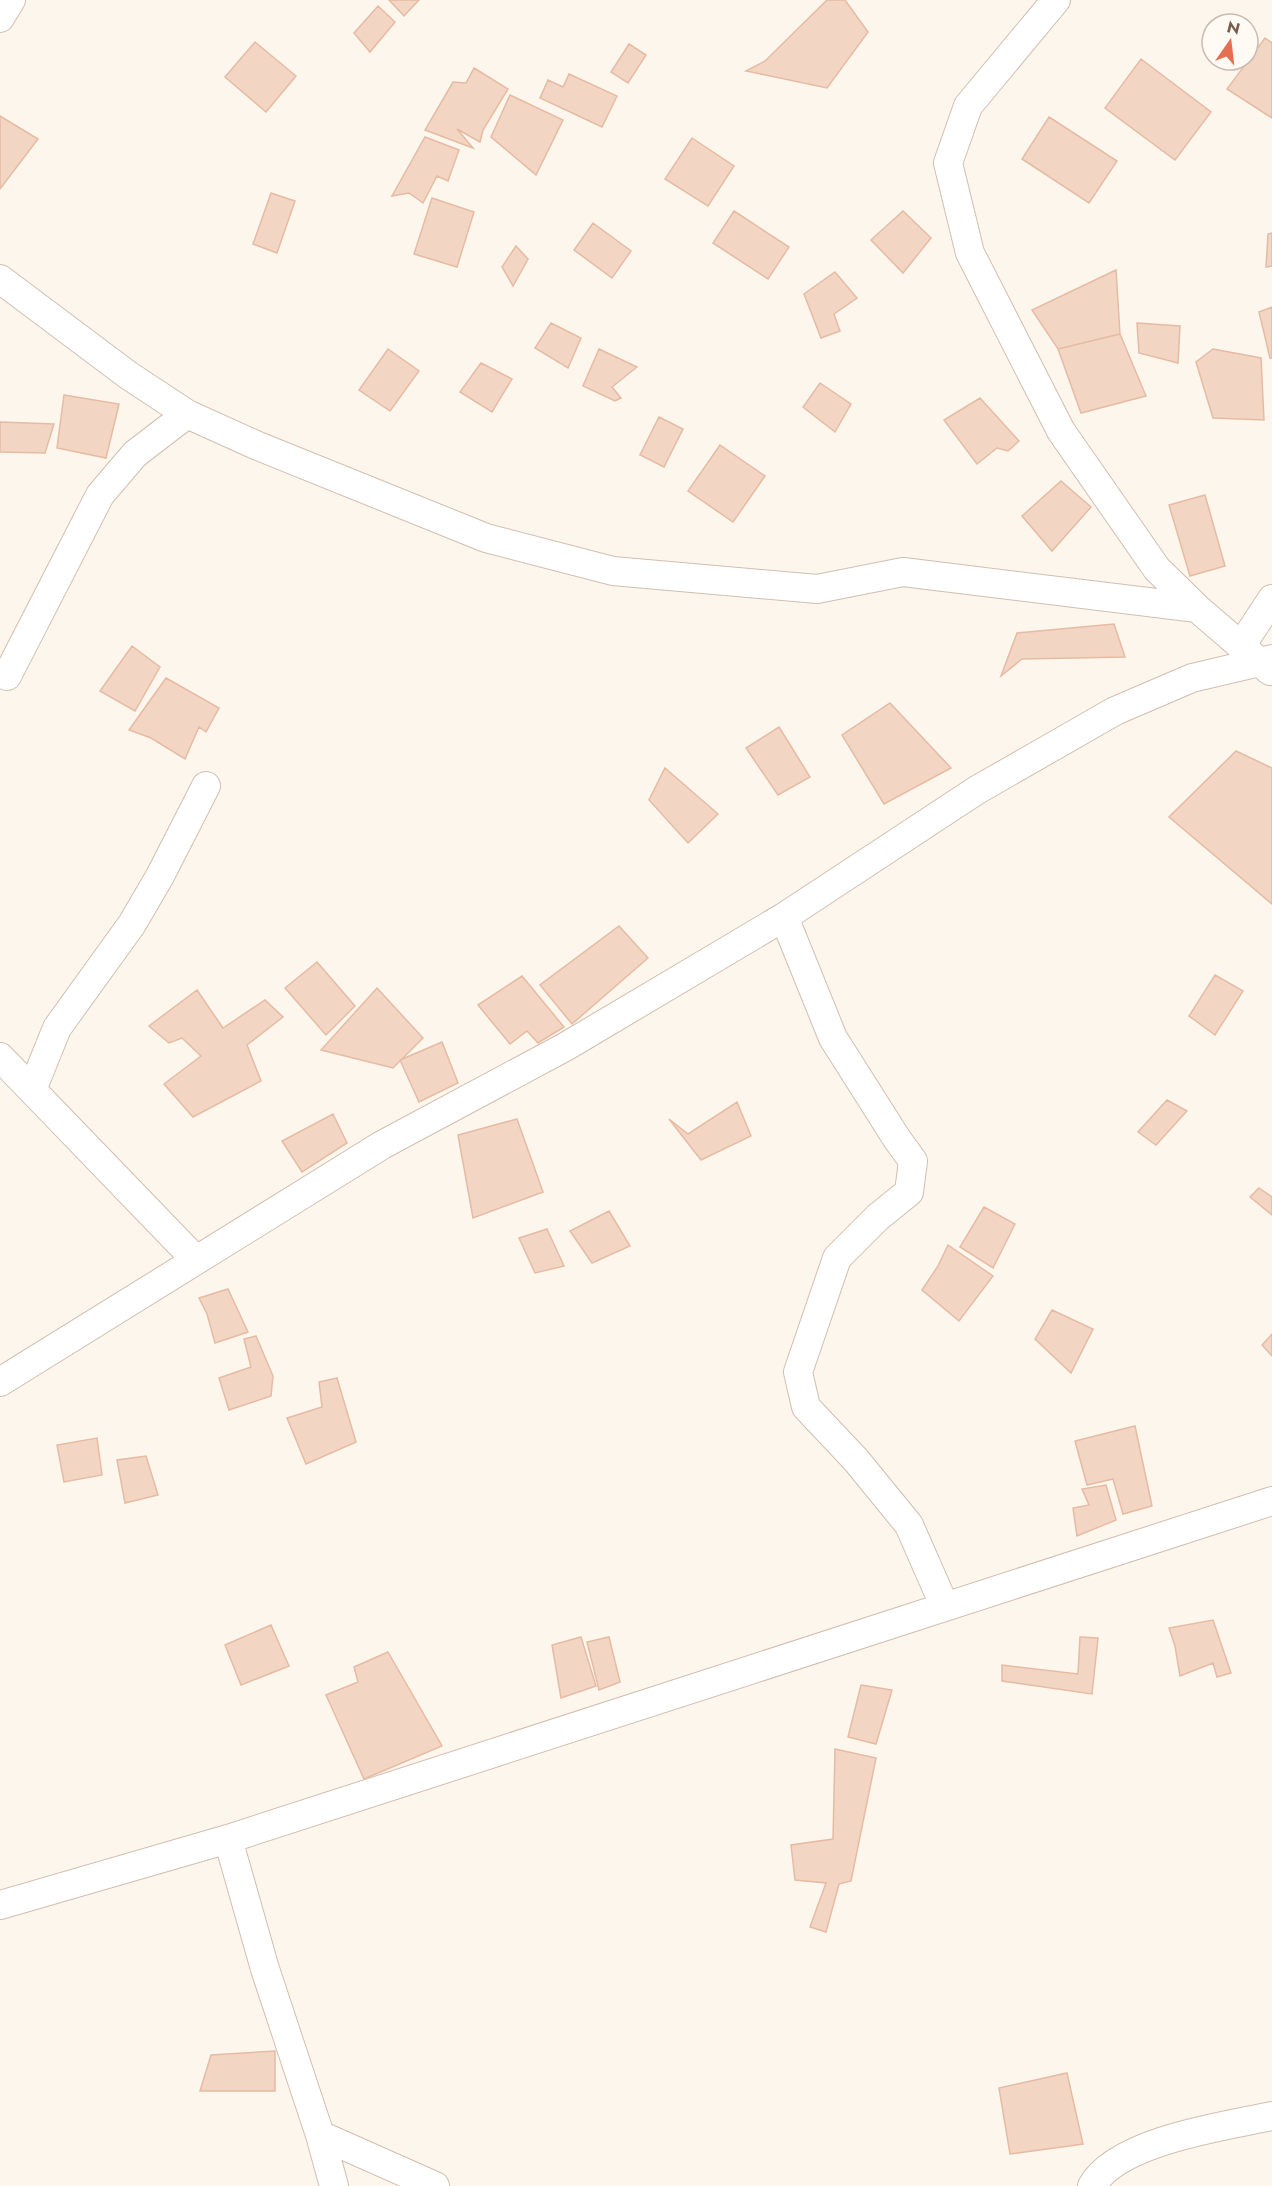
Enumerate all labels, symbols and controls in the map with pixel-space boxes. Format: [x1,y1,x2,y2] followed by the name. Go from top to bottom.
[1200,12,1260,72] north arrow
[1225,15,1242,41] text: N

